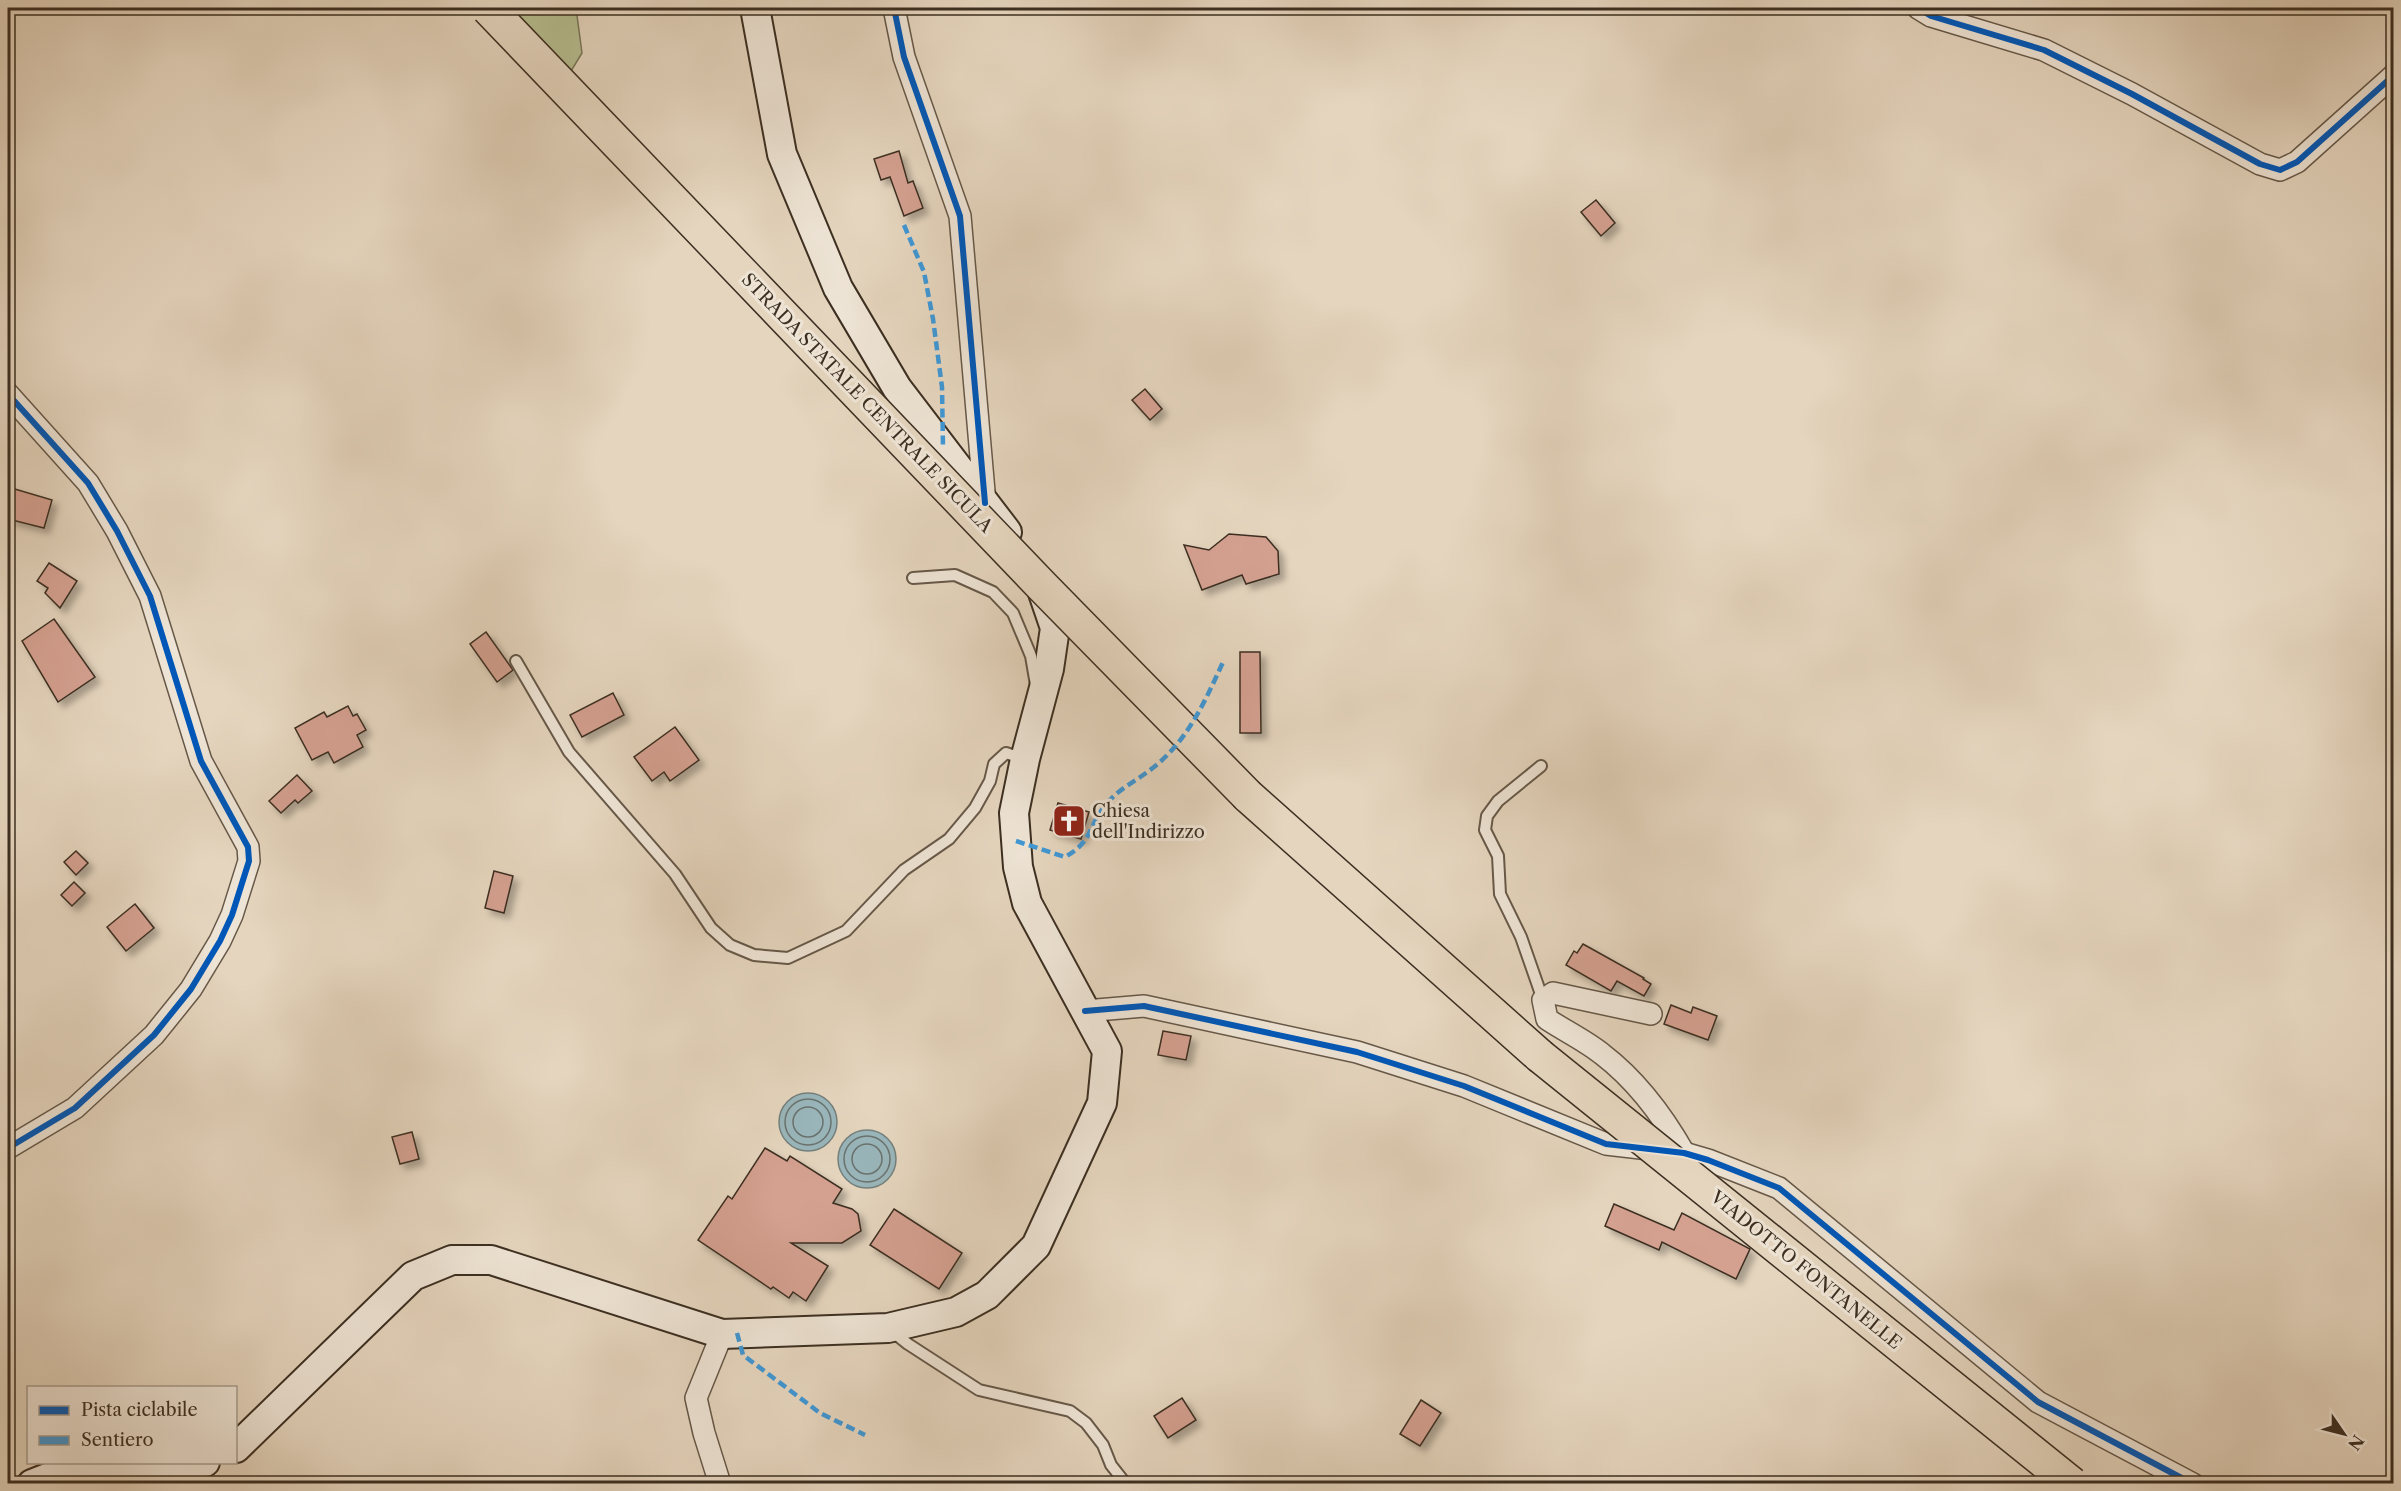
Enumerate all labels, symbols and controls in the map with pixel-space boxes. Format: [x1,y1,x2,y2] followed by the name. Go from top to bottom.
[737,269,998,538] street label: STRADA STATALE CENTRALE SICULA
[1092,800,1205,843] place label: Chiesa dell'Indirizzo
[1051,803,1087,839] church icon: Chiesa dell'Indirizzo
[1705,1185,1906,1354] street label: VIADOTTO FONTANELLE
[27,1386,237,1464] legend
[81,1399,198,1421] text: Pista ciclabile
[2314,1404,2374,1464] north arrow
[81,1429,153,1451] text: Sentiero
[2344,1431,2368,1454] text: N

